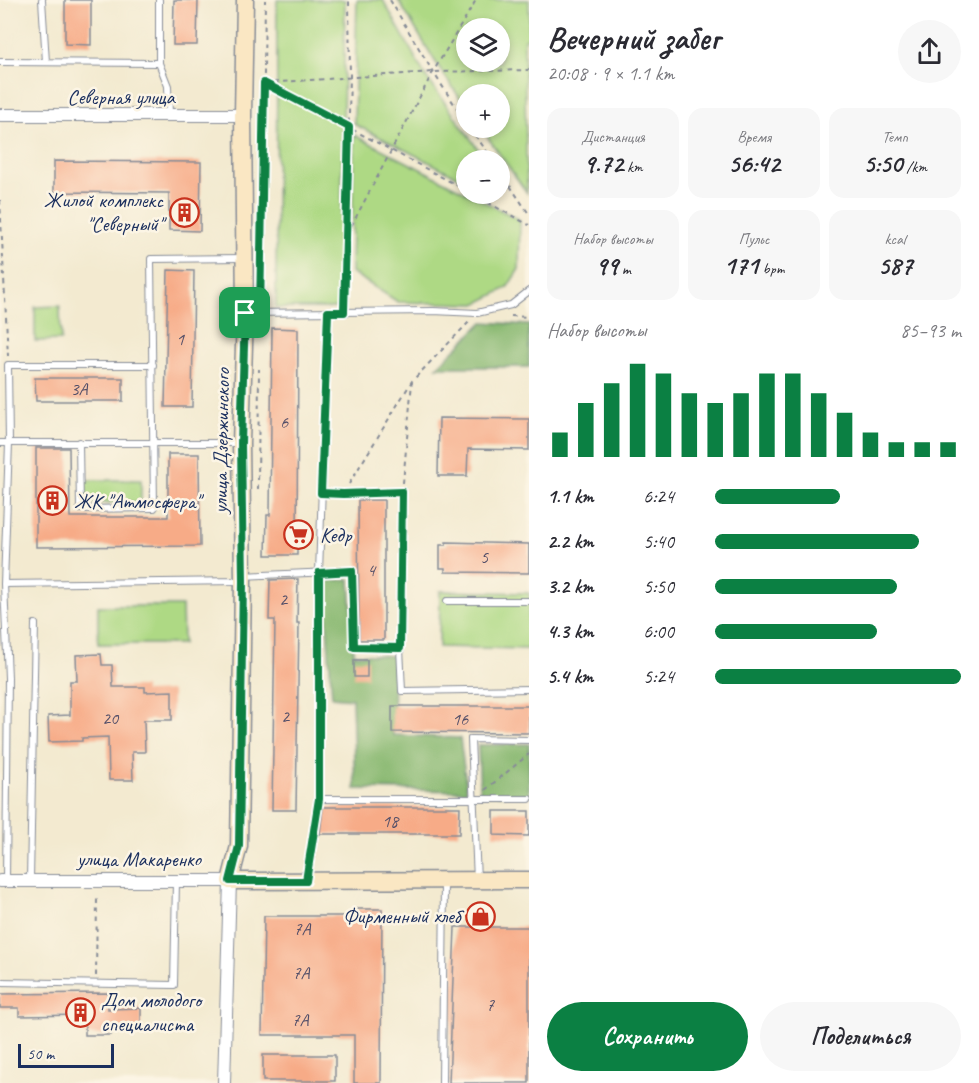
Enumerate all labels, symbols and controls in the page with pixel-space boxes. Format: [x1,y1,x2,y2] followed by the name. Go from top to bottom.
[547,17,720,59] text: Вечерний забег
[456,18,510,204] map controls
[456,18,510,72] button: layers
[898,20,961,83] button: share
[547,61,674,86] text: 20:08 · 9 × 1.1 km
[67,84,176,110] street label: Северная улица
[456,84,510,138] button: +
[581,127,645,147] text: Дистанция
[737,127,771,147] text: Время
[882,127,908,147] text: Темп
[583,147,623,180] text: 9.72
[728,147,780,180] text: 56:42
[863,147,902,180] text: 5:50
[456,150,510,204] button: −
[623,157,643,177] text: km
[902,157,927,177] text: /km
[44,187,167,237] place label: Жилой комплекс "Северный"
[168,196,200,228] building icon: Жилой комплекс "Северный"
[573,229,653,249] text: Набор высоты
[739,229,769,249] text: Пульс
[884,229,906,249] text: kcal
[595,249,618,282] text: 99
[724,249,759,282] text: 171
[878,249,912,282] text: 587
[618,259,631,279] text: m
[759,259,784,279] text: bpm
[219,287,270,338] pin
[228,296,261,329] icon: arrive
[547,318,646,343] text: Набор высоты
[900,318,961,343] text: 85–93 m
[176,328,185,350] house number: 1
[207,366,235,516] street label: улица Дзержинского
[70,378,89,400] house number: 3А
[280,411,289,433] house number: 6
[547,484,594,509] text: 1.1 km
[643,484,674,509] text: 6:24
[37,485,69,517] building icon: ЖК "Атмосфера"
[74,488,204,514] place label: ЖК "Атмосфера"
[283,519,315,551] supermarket icon: Кедр
[320,522,352,548] place label: Кедр
[547,529,594,554] text: 2.2 km
[643,529,674,554] text: 5:40
[480,546,489,568] house number: 5
[367,559,377,581] house number: 4
[547,574,594,599] text: 3.2 km
[643,574,674,599] text: 5:50
[279,588,289,610] house number: 2
[547,619,594,644] text: 4.3 km
[643,619,674,644] text: 6:00
[547,664,593,689] text: 5.4 km
[643,664,674,689] text: 5:24
[281,705,291,727] house number: 2
[102,707,120,729] house number: 20
[452,708,469,730] house number: 16
[382,810,400,832] house number: 18
[75,846,203,872] street label: улица Макаренко
[465,900,497,932] shop icon: Фирменный хлеб
[343,903,465,929] place label: Фирменный хлеб
[293,918,312,940] house number: 7А
[292,962,311,984] house number: 7А
[101,987,204,1037] place label: Дом молодого специалиста
[486,994,495,1016] house number: 7
[64,996,96,1028] building icon: Дом молодого специалиста
[547,1002,748,1071] button: Сохранить
[760,1002,961,1071] button: Поделиться
[291,1009,310,1031] house number: 7А
[18,1041,114,1068] scale bar
[27,1044,54,1064] text: 50 m

